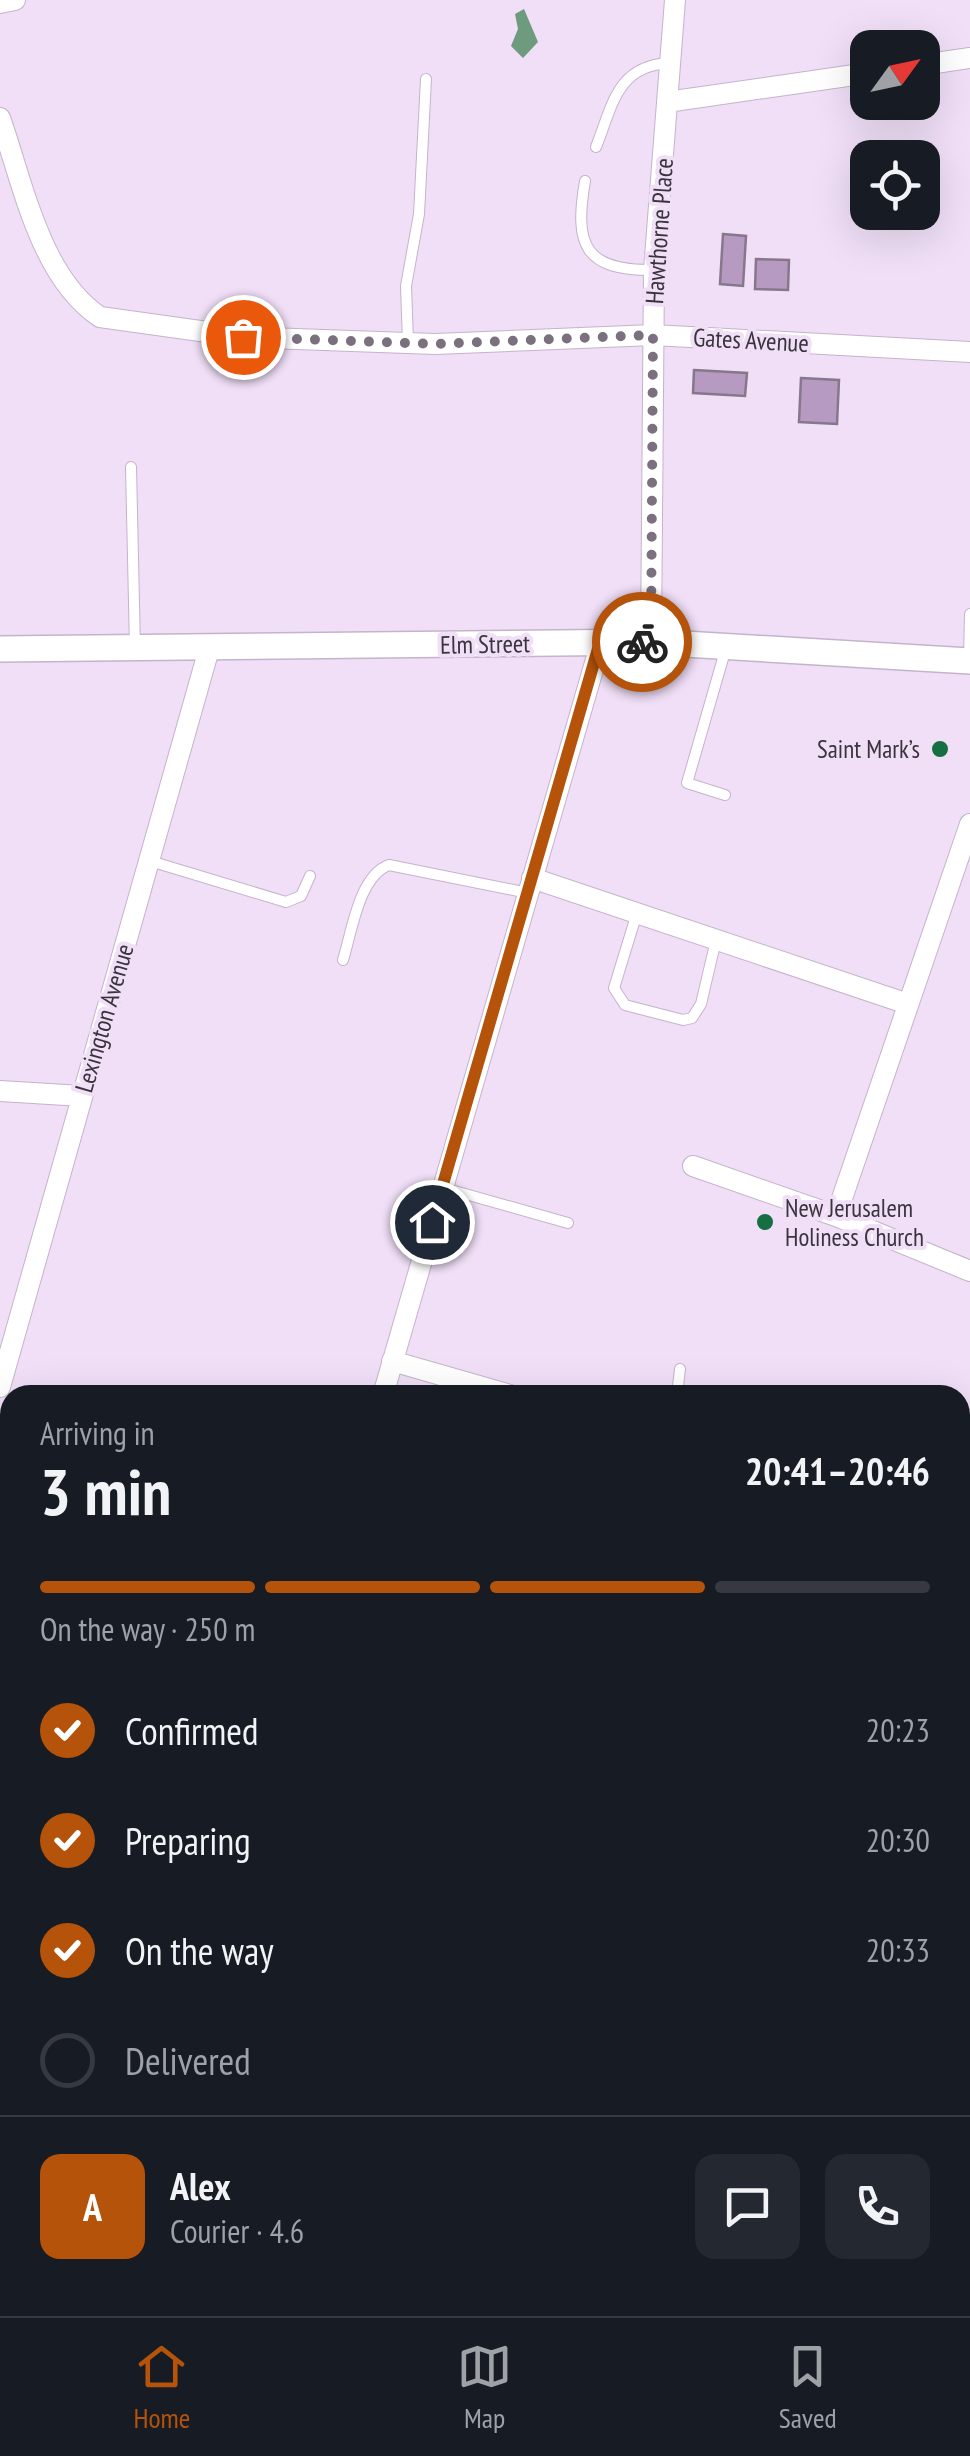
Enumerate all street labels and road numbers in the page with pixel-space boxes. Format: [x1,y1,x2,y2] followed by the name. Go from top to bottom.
[638,157,680,305] street label: Hawthorne Place
[692,321,810,359] street label: Gates Avenue
[440,627,530,661] street label: Elm Street
[68,940,140,1096] street label: Lexington Avenue

